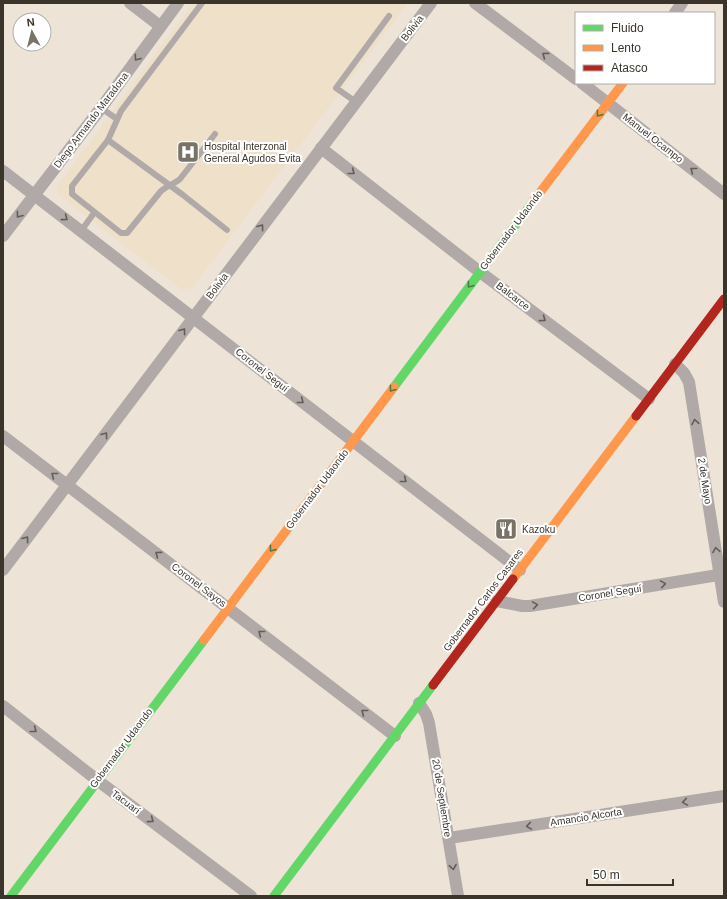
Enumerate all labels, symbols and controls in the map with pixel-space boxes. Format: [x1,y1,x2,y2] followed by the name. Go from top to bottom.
[12,12,52,52] north arrow
[575,12,715,84] legend
[399,13,426,43] street label: Bolivia
[26,16,36,29] text: N
[611,21,644,35] text: Fluido
[611,41,641,55] text: Lento
[542,53,549,60] one-way arrow
[135,54,142,61] one-way arrow
[611,61,648,75] text: Atasco
[51,70,131,170] street label: Diego Armando Maradona
[597,110,604,117] one-way arrow
[621,111,686,165] street label: Manuel Ocampo
[175,139,201,165] hospital icon: Hospital Interzonal General Agudos Evita
[204,141,301,164] place label: Hospital Interzonal General Agudos Evita
[347,167,354,174] one-way arrow
[691,167,698,174] one-way arrow
[477,188,545,272] street label: Gobernador Udaondo
[16,211,23,218] one-way arrow
[61,214,68,221] one-way arrow
[256,225,263,232] one-way arrow
[204,271,231,301] street label: Bolivia
[494,280,532,312] street label: Balcarce
[467,281,475,288] one-way arrow
[539,315,546,322] one-way arrow
[178,329,185,336] one-way arrow
[233,346,291,394] street label: Coronel Seguí
[389,385,397,392] one-way arrow
[297,396,304,403] one-way arrow
[691,419,700,425] one-way arrow
[100,433,107,440] one-way arrow
[283,447,351,531] street label: Gobernador Udaondo
[696,457,714,505] street label: 2 de Mayo
[51,473,58,480] one-way arrow
[399,476,406,483] one-way arrow
[493,516,519,542] restaurant icon: Kazoku
[522,524,555,535] place label: Kazoku
[22,536,29,543] one-way arrow
[269,544,276,551] one-way arrow
[441,547,525,653] street label: Gobernador Carlos Casares
[712,547,721,553] one-way arrow
[155,552,162,559] one-way arrow
[169,561,229,609] street label: Coronel Sayos
[660,580,666,589] one-way arrow
[578,583,643,603] street label: Coronel Seguí
[532,601,538,610] one-way arrow
[259,630,266,637] one-way arrow
[87,706,155,790] street label: Gobernador Udaondo
[362,710,369,717] one-way arrow
[29,726,36,733] one-way arrow
[430,758,454,838] street label: 20 de Septiembre
[110,788,143,816] street label: Tacuarí
[682,797,689,806] one-way arrow
[549,806,623,828] street label: Amancio Alcorta
[146,815,153,822] one-way arrow
[526,821,532,830] one-way arrow
[587,861,673,887] scale bar
[448,864,457,870] one-way arrow
[593,868,620,882] text: 50 m

